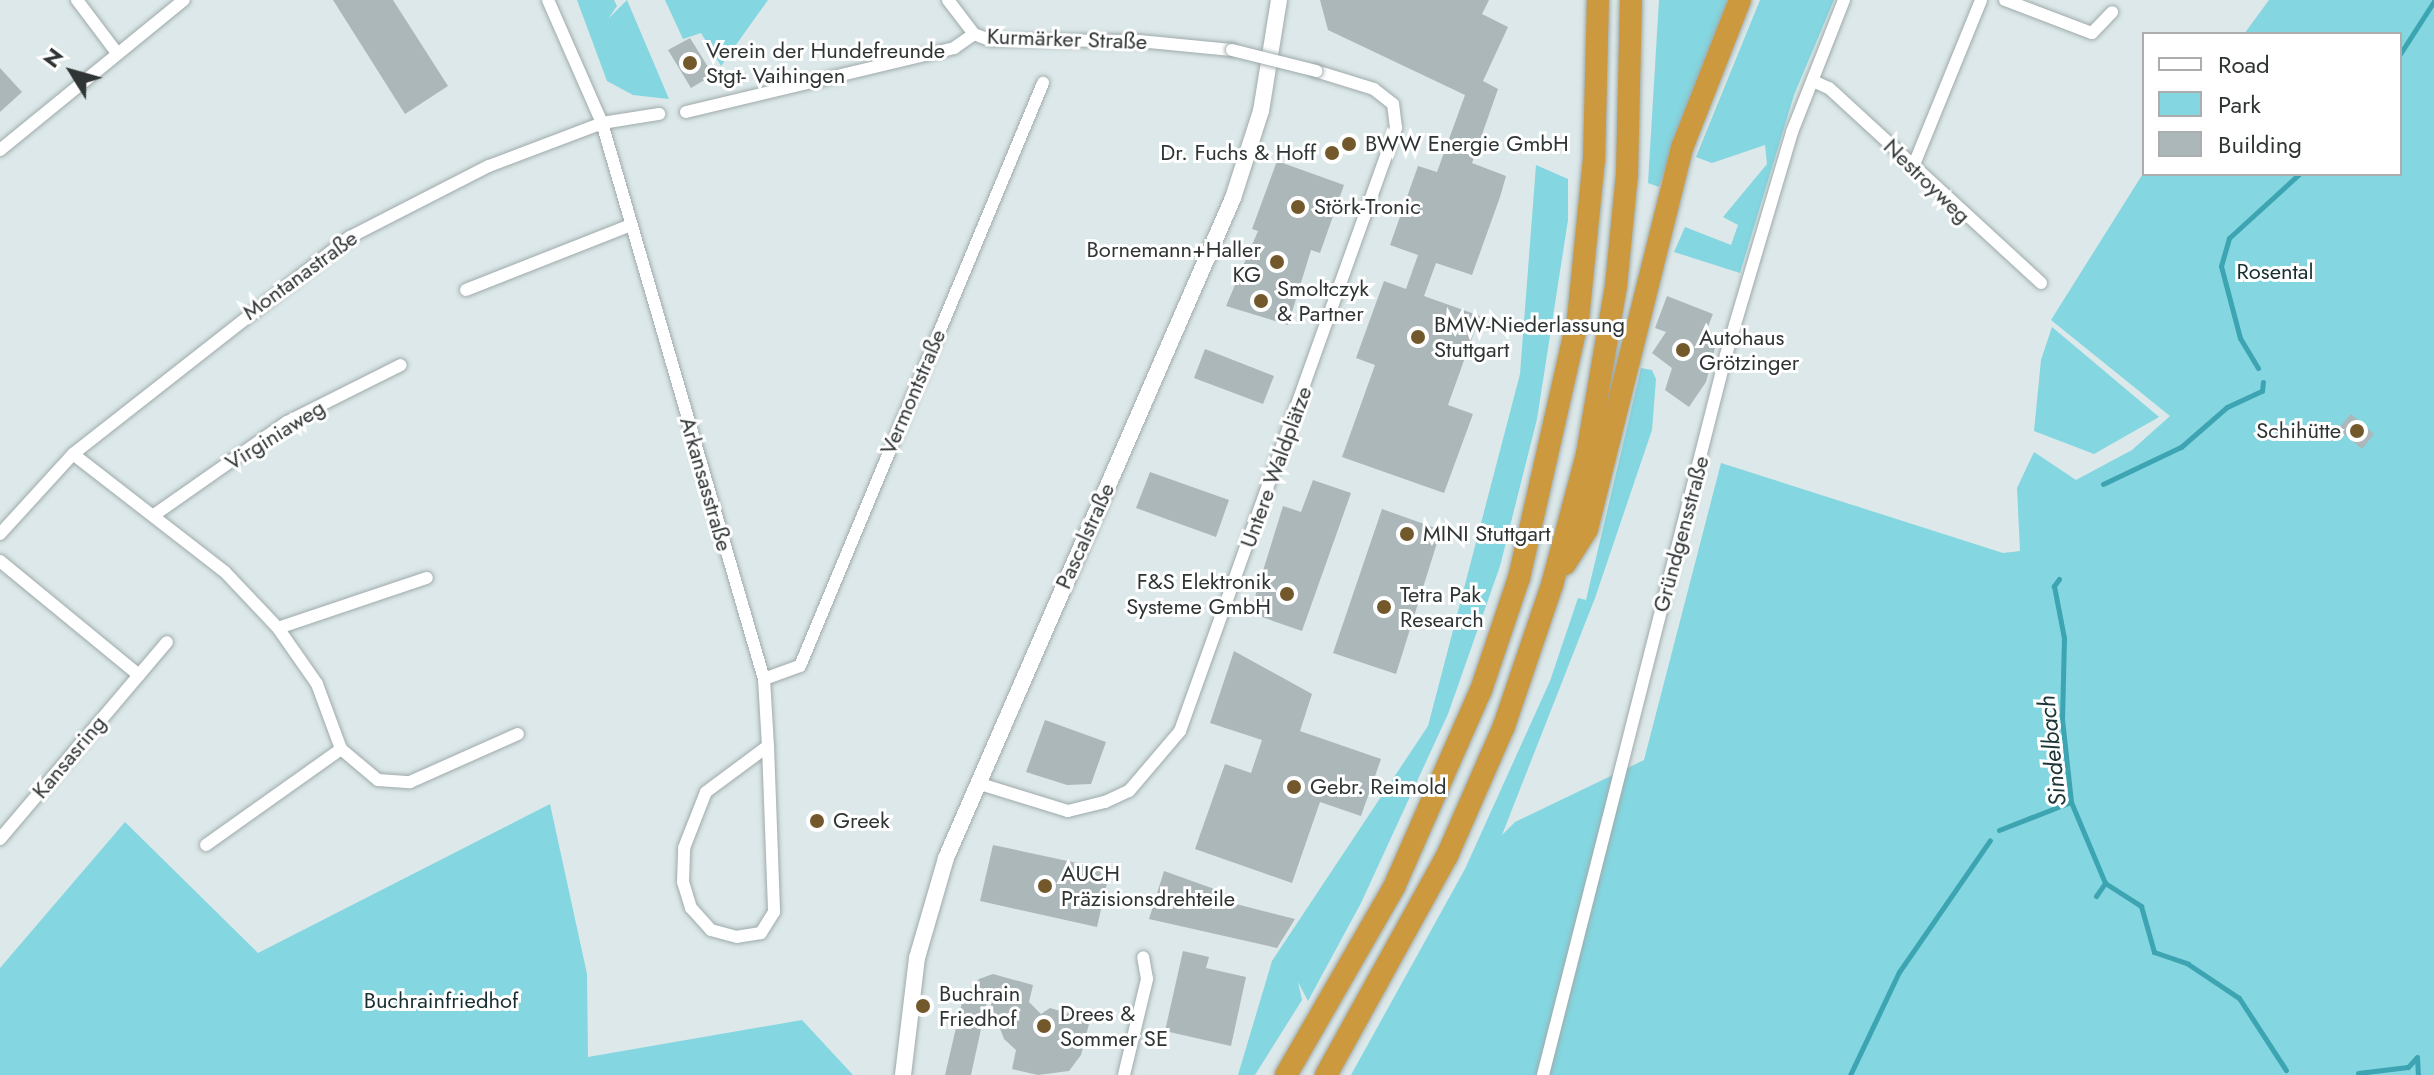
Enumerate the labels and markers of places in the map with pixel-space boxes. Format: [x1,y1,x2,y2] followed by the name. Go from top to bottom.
[706,37,945,88] place label: Verein der Hundefreunde Stgt- Vaihingen
[681,54,699,72] marker: Verein der Hundefreunde Stgt- Vaihingen
[1365,131,1569,157] place label: BWW Energie GmbH
[1340,135,1358,153] marker: BWW Energie GmbH
[1160,140,1316,166] place label: Dr. Fuchs & Hoff
[1323,144,1341,162] marker: Dr. Fuchs & Hoff
[1314,194,1421,220] place label: Störk-Tronic
[1289,198,1307,216] marker: Störk-Tronic
[1087,236,1261,288] place label: Bornemann+Haller KG
[1268,253,1286,271] marker: Bornemann+Haller KG
[1277,275,1369,326] place label: Smoltczyk & Partner
[1252,292,1270,310] marker: Smoltczyk & Partner
[1434,311,1625,362] place label: BMW-Niederlassung Stuttgart
[1699,324,1799,376] place label: Autohaus Grötzinger
[1409,328,1427,346] marker: BMW-Niederlassung Stuttgart
[1674,341,1692,359] marker: Autohaus Grötzinger
[2256,418,2341,444] place label: Schihütte
[2348,422,2366,440] marker: Schihütte
[1423,521,1551,547] place label: MINI Stuttgart
[1398,525,1416,543] marker: MINI Stuttgart
[1126,568,1271,620] place label: F&S Elektronik Systeme GmbH
[1400,581,1484,632] place label: Tetra Pak Research
[1278,585,1296,603] marker: F&S Elektronik Systeme GmbH
[1375,598,1393,616] marker: Tetra Pak Research
[1310,774,1446,800] place label: Gebr. Reimold
[1285,778,1303,796] marker: Gebr. Reimold
[833,808,890,834] place label: Greek
[808,812,826,830] marker: Greek
[1061,860,1235,912] place label: AUCH Präzisionsdrehteile
[1036,877,1054,895] marker: AUCH Präzisionsdrehteile
[939,980,1020,1032] place label: Buchrain Friedhof
[914,997,932,1015] marker: Buchrain Friedhof
[1060,1000,1168,1052] place label: Drees & Sommer SE
[1035,1017,1053,1035] marker: Drees & Sommer SE

